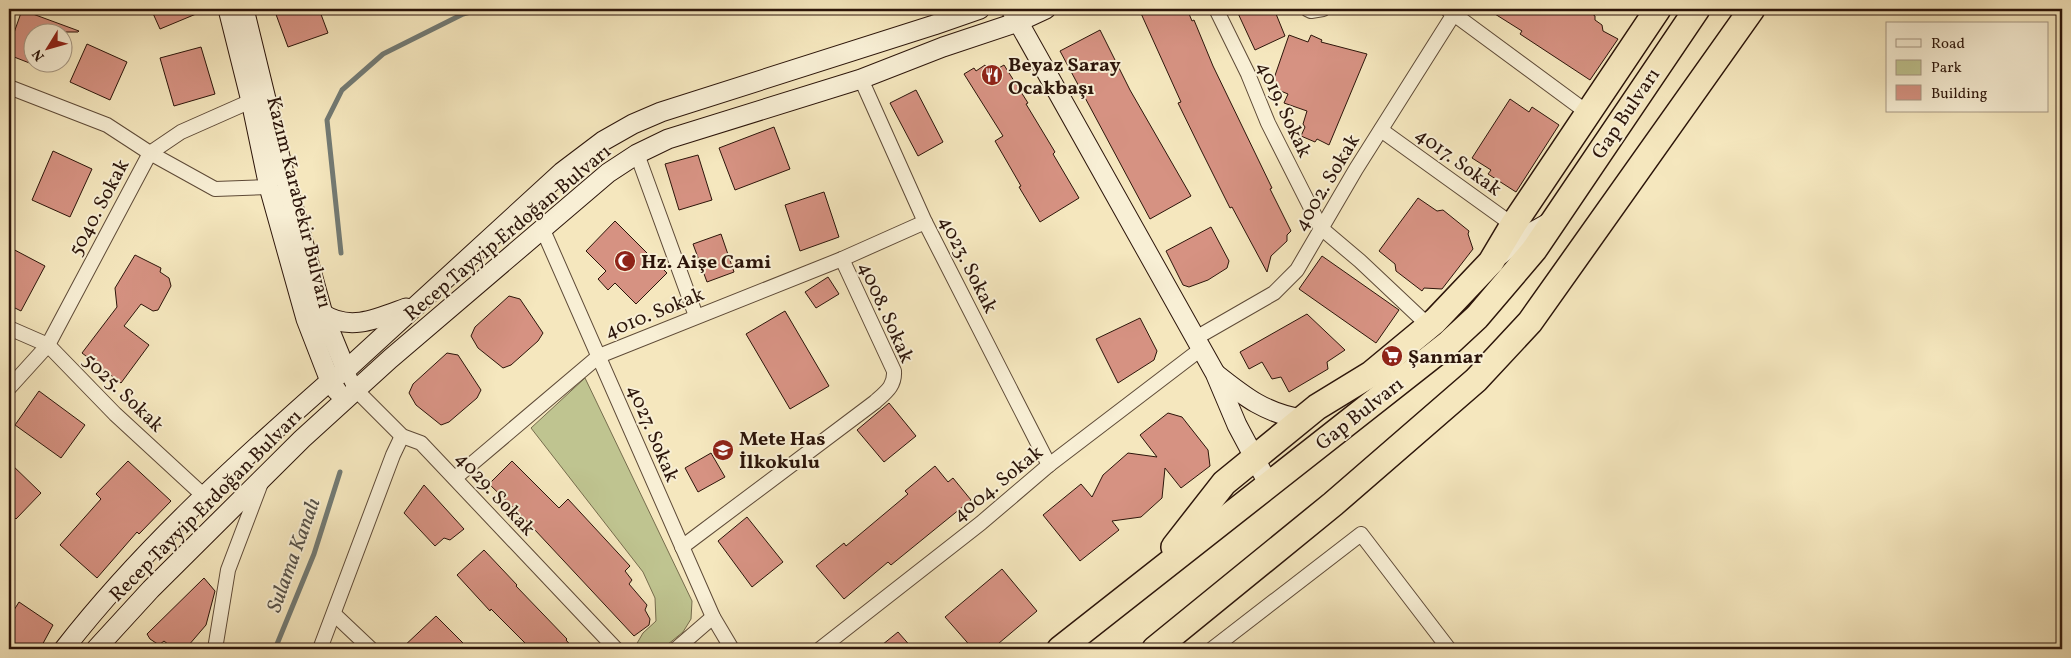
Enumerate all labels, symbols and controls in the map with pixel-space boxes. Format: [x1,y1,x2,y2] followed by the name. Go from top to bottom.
[22,22,72,72] north arrow
[1886,22,2048,112] legend
[1931,34,1965,55] text: Road
[28,45,49,65] text: N
[1008,52,1121,103] place label: Beyaz Saray Ocakbaşı
[1249,57,1318,163] street label: 4019. Sokak
[1931,58,1962,79] text: Park
[980,63,1004,87] restaurant icon: Beyaz Saray Ocakbaşı
[1586,63,1668,165] street label: Gap Bulvarı
[1931,84,1988,105] text: Building
[258,94,338,311] street label: Kazım Karabekir Bulvarı
[1409,122,1507,204] street label: 4017. Sokak
[1288,129,1368,237] street label: 4002. Sokak
[399,139,618,328] street label: Recep Tayyip Erdoğan Bulvarı
[62,154,137,261] street label: 5040. Sokak
[931,211,1004,319] street label: 4023. Sokak
[613,249,637,273] mosque icon: Hz. Aişe Cami
[641,249,771,277] place label: Hz. Aişe Cami
[850,258,920,368] street label: 4008. Sokak
[601,281,709,347] street label: 4010. Sokak
[1380,344,1404,368] supermarket icon: Şanmar
[1408,344,1484,372] place label: Şanmar
[76,347,170,440] street label: 5025. Sokak
[1310,371,1410,458] street label: Gap Bulvarı
[619,381,685,487] street label: 4027. Sokak
[104,404,309,609] street label: Recep Tayyip Erdoğan Bulvarı
[739,426,826,477] place label: Mete Has İlkokulu
[711,438,735,462] school or university icon: Mete Has İlkokulu
[947,439,1050,530] street label: 4004. Sokak
[448,446,541,543] street label: 4029. Sokak
[260,494,328,617] water label: Sulama Kanalı

